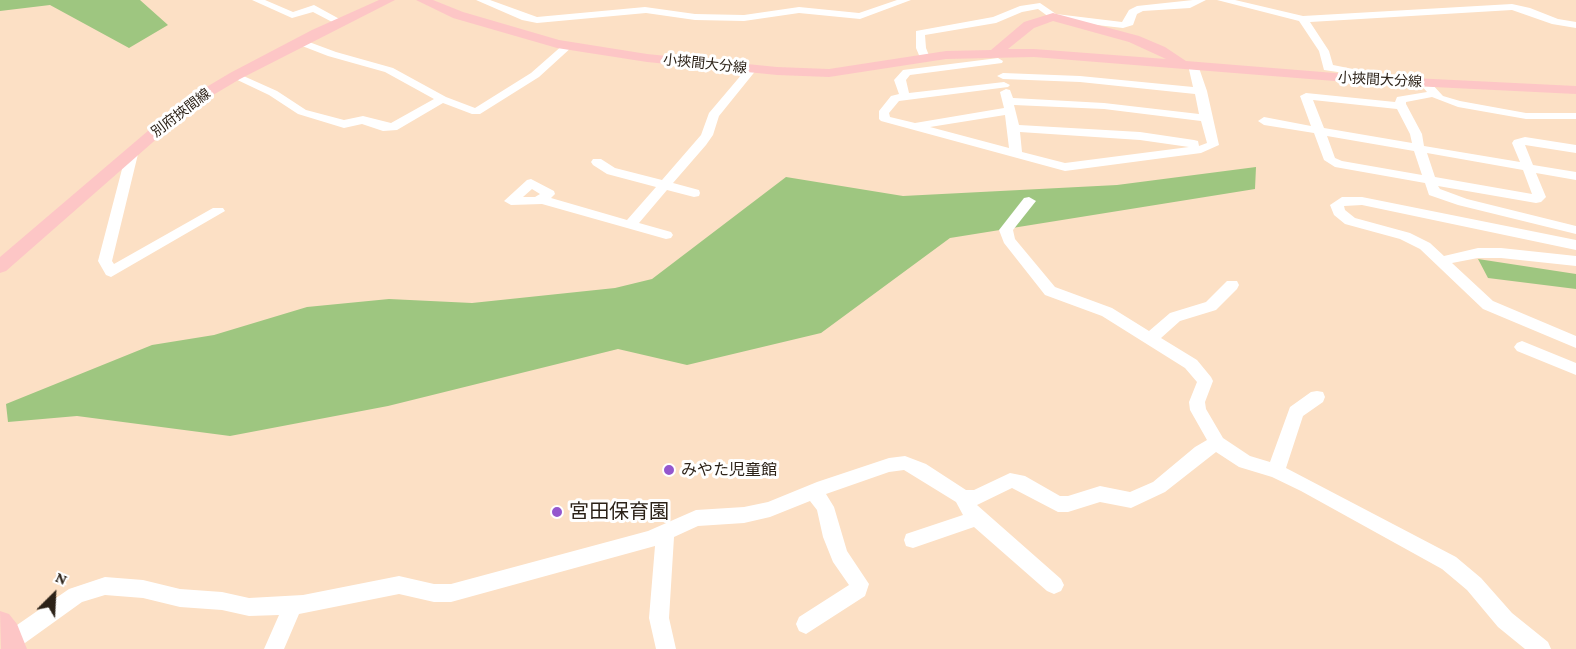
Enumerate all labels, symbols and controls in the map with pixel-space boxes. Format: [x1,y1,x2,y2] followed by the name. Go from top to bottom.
[662,51,748,77] street label: 小挾間大分線
[1338,69,1422,91] street label: 小挾間大分線
[148,85,214,141] street label: 別府挾間線
[681,460,777,480] place label: みやた児童館
[662,463,676,477] marker: みやた児童館
[569,500,669,524] place label: 宮田保育園
[550,505,564,519] marker: 宮田保育園
[24,565,84,625] north arrow
[53,568,70,588] text: N

